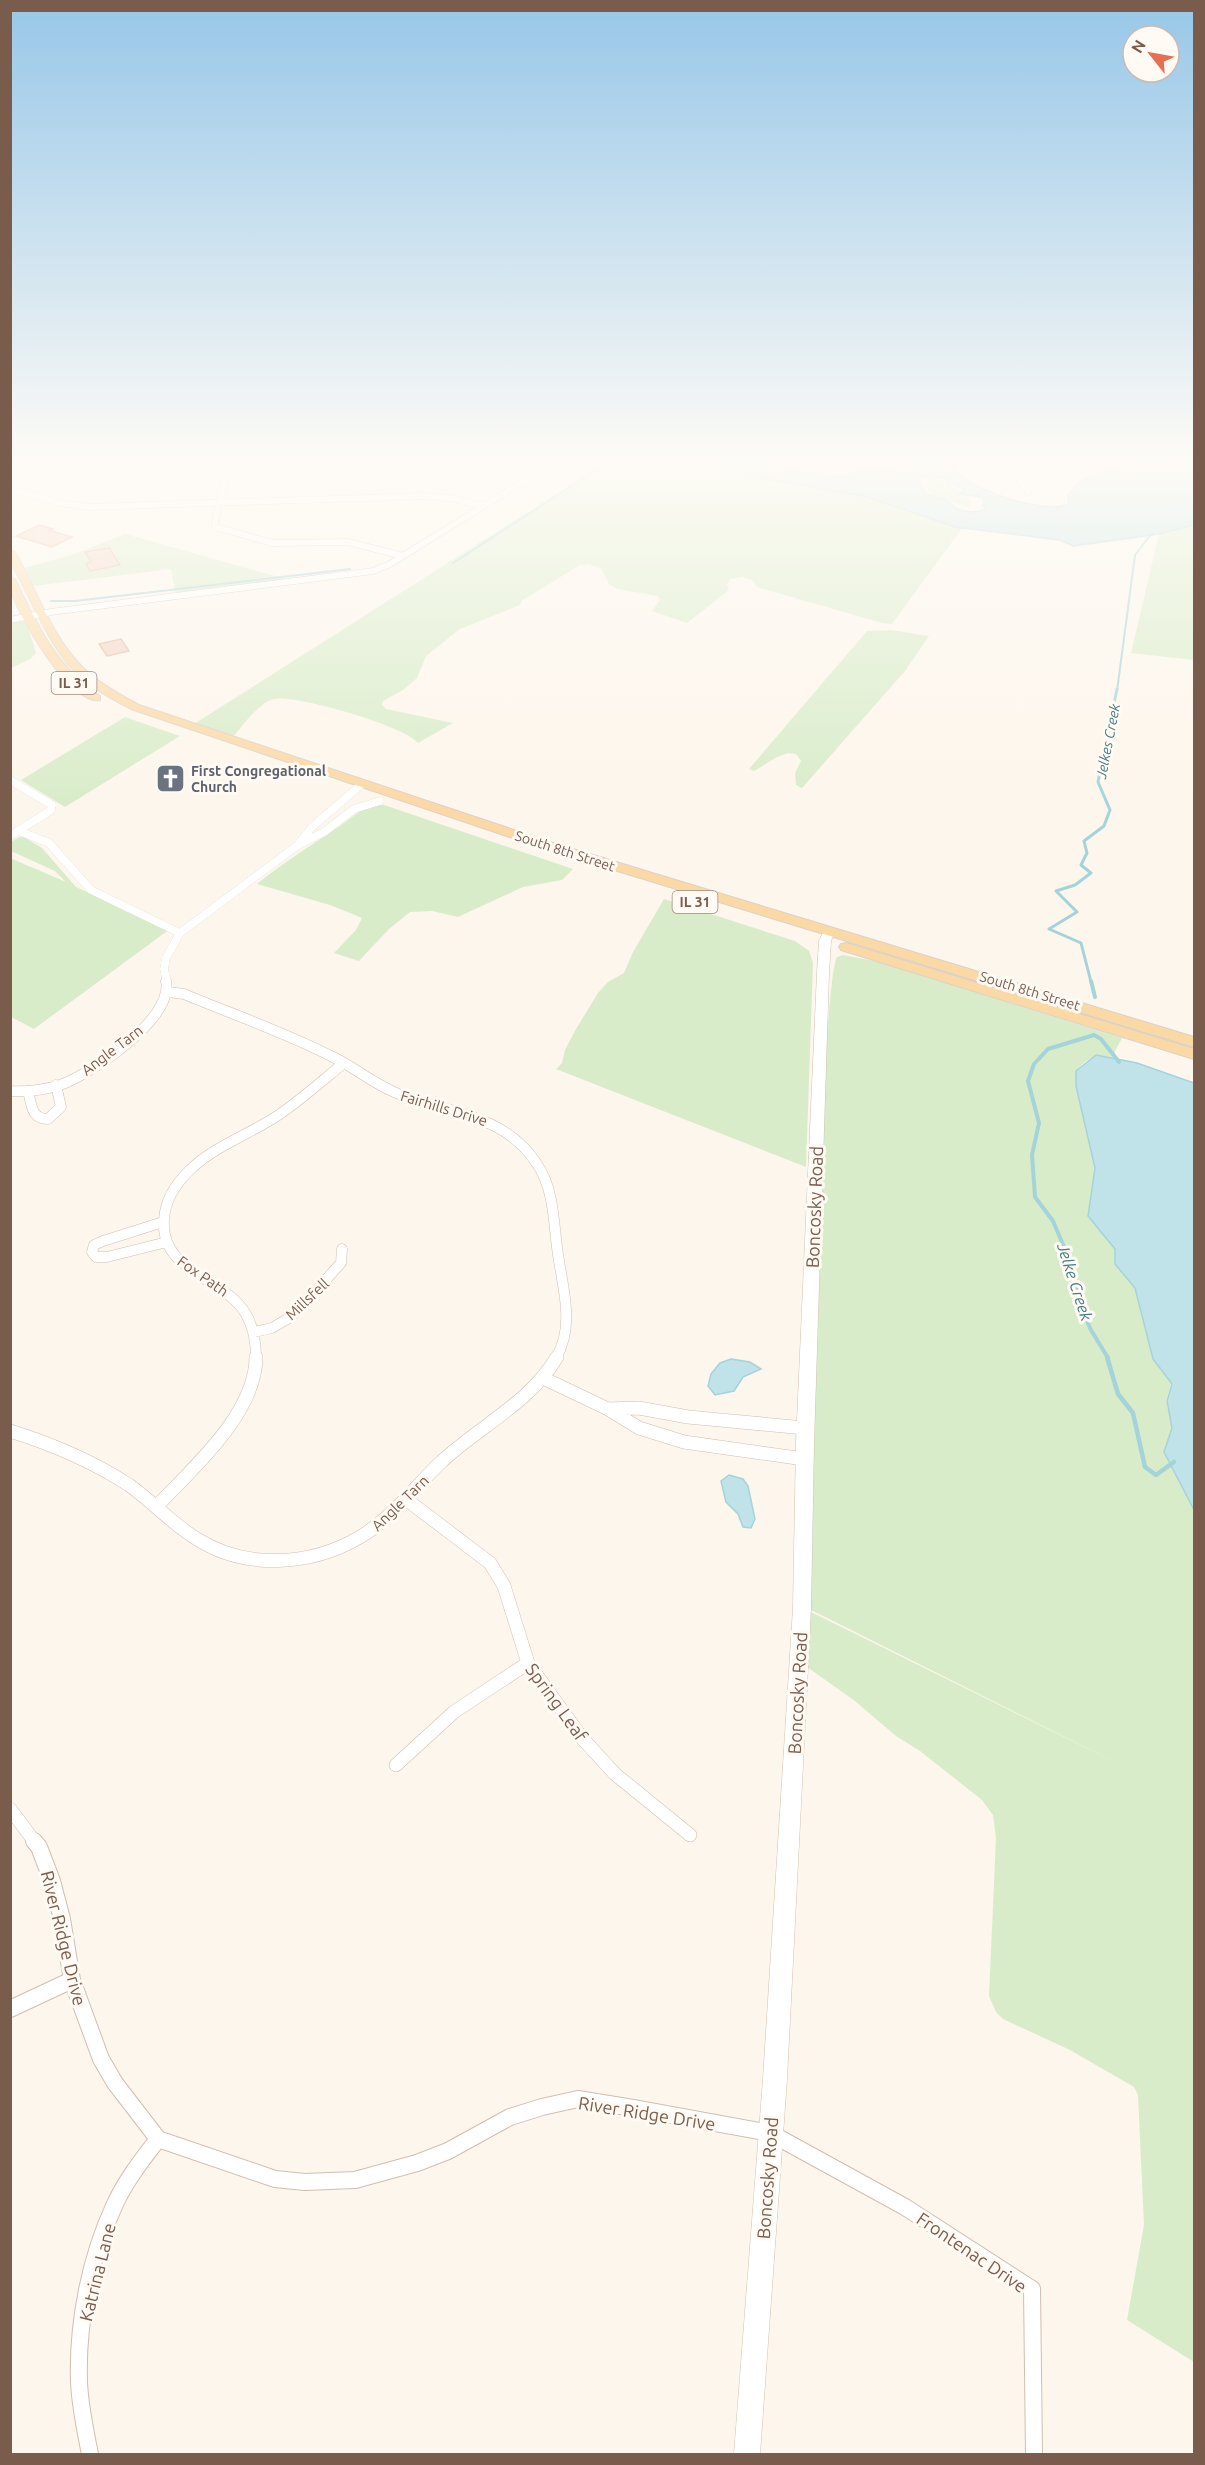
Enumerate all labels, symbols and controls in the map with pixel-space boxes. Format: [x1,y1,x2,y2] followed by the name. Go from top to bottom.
[1121,24,1181,84] north arrow
[1127,37,1149,56] text: N
[52,672,97,694] road number: IL 31
[1093,701,1123,781] water label: Jelkes Creek
[154,763,186,795] church icon: First Congregational Church
[191,763,326,795] place label: First Congregational Church
[513,827,617,875] street label: South 8th Street
[672,891,718,913] road number: IL 31
[978,968,1082,1014] street label: South 8th Street
[78,1021,146,1079] street label: Angle Tarn
[399,1087,489,1129] street label: Fairhills Drive
[802,1146,826,1268] street label: Boncosky Road
[1054,1240,1096,1324] water label: Jelke Creek
[174,1252,232,1300] street label: Fox Path
[282,1275,332,1323] street label: Millsfell
[368,1472,432,1534] street label: Angle Tarn
[784,1631,810,1755] street label: Boncosky Road
[522,1659,592,1745] street label: Spring Leaf
[38,1868,90,2008] street label: River Ridge Drive
[577,2092,717,2134] street label: River Ridge Drive
[753,2116,781,2240] street label: Boncosky Road
[913,2208,1031,2296] street label: Frontenac Drive
[75,2221,119,2323] street label: Katrina Lane

